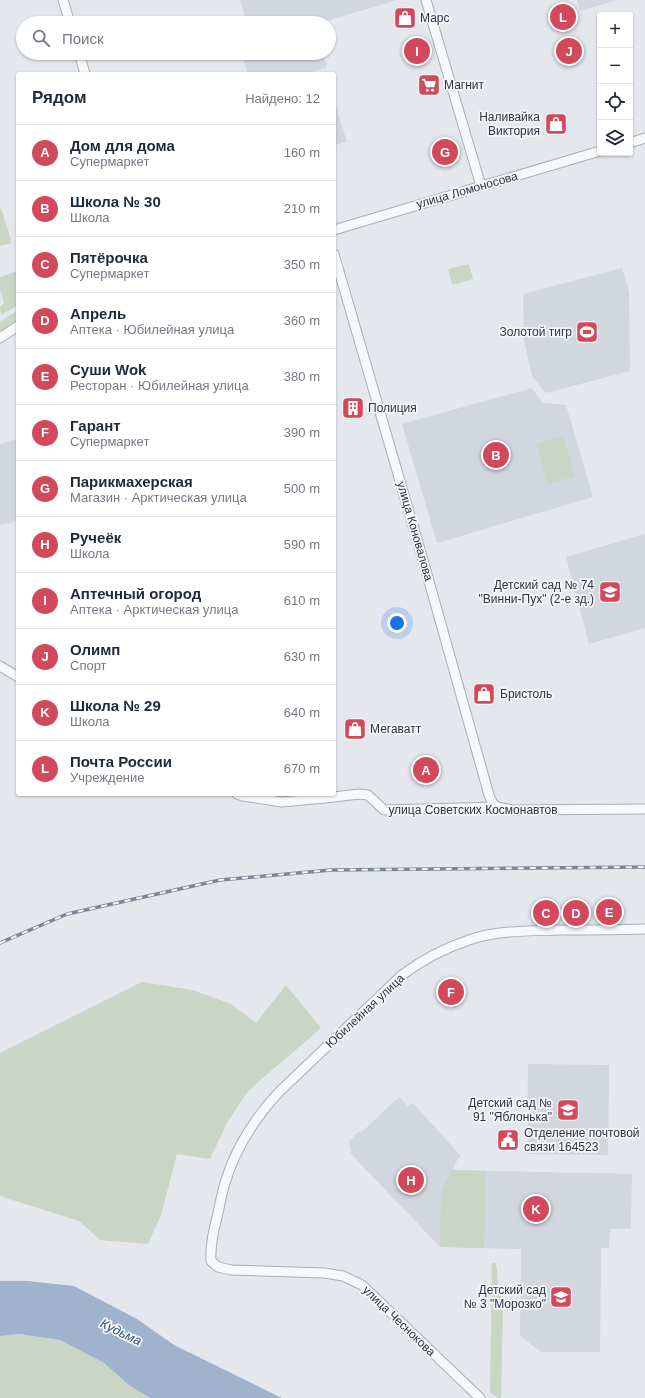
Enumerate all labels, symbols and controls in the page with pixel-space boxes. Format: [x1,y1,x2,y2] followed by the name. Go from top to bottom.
[550,2,576,32] pin: L
[392,5,418,31] shop icon: Марс
[420,11,449,25] place label: Марс
[597,12,633,156] map controls
[597,12,633,48] button: +
[16,16,336,60] search box
[30,27,52,49] icon: search
[62,30,104,47] text: Поиск
[404,36,430,66] pin: I
[556,36,582,66] pin: J
[597,48,633,84] button: −
[416,72,442,98] supermarket icon: Магнит
[444,78,485,92] place label: Магнит
[597,84,633,120] button: locate
[32,88,87,107] text: Рядом
[245,91,320,106] text: Найдено: 12
[479,110,540,138] place label: Наливайка Виктория
[543,111,569,137] shop icon: Наливайка Виктория
[597,120,633,156] button: layers
[70,137,175,154] text: Дом для дома
[432,137,458,167] pin: G
[40,145,50,160] text: A
[284,145,320,160] text: 160 m
[70,154,149,169] text: Супермаркет
[415,169,520,211] street label: улица Ломоносова
[70,193,161,210] text: Школа № 30
[40,201,50,216] text: B
[284,201,320,216] text: 210 m
[70,210,110,225] text: Школа
[70,249,148,266] text: Пятёрочка
[40,257,50,272] text: C
[284,257,320,272] text: 350 m
[70,266,149,281] text: Супермаркет
[70,305,126,322] text: Апрель
[40,313,50,328] text: D
[284,313,320,328] text: 360 m
[574,319,600,345] sports icon: Золотой тигр
[70,322,234,337] text: Аптека · Юбилейная улица
[499,325,572,339] place label: Золотой тигр
[70,361,146,378] text: Суши Wok
[41,369,49,384] text: E
[284,369,320,384] text: 380 m
[70,378,249,393] text: Ресторан · Юбилейная улица
[340,395,366,421] building icon: Полиция
[368,401,417,415] place label: Полиция
[70,417,121,434] text: Гарант
[41,425,49,440] text: F
[284,425,320,440] text: 390 m
[70,434,149,449] text: Супермаркет
[483,440,509,470] pin: B
[70,473,193,490] text: Парикмахерская
[394,480,436,583] street label: улица Коновалова
[40,481,50,496] text: G
[284,481,320,496] text: 500 m
[70,490,247,505] text: Магазин · Арктическая улица
[70,529,121,546] text: Ручеёк
[40,537,50,552] text: H
[284,537,320,552] text: 590 m
[70,546,110,561] text: Школа
[479,578,594,606] place label: Детский сад № 74 "Винни-Пух" (2-е зд.)
[597,579,623,605] school or university icon: Детский сад № 74 "Винни-Пух" (2-е зд.)
[70,585,201,602] text: Аптечный огород
[43,593,47,608] text: I
[284,593,320,608] text: 610 m
[70,602,239,617] text: Аптека · Арктическая улица
[387,613,407,633] your location
[70,641,120,658] text: Олимп
[41,649,49,664] text: J
[284,649,320,664] text: 630 m
[70,658,107,673] text: Спорт
[471,681,497,707] shop icon: Бристоль
[500,687,552,701] place label: Бристоль
[70,697,161,714] text: Школа № 29
[40,705,50,720] text: K
[284,705,320,720] text: 640 m
[70,714,110,729] text: Школа
[342,716,368,742] shop icon: Мегаватт
[370,722,422,736] place label: Мегаватт
[70,753,172,770] text: Почта России
[413,755,439,785] pin: A
[41,761,49,776] text: L
[284,761,320,776] text: 670 m
[70,770,145,785] text: Учреждение
[388,803,558,817] street label: улица Советских Космонавтов
[596,897,622,927] pin: E
[533,898,559,928] pin: C
[563,898,589,928] pin: D
[323,971,407,1051] street label: Юбилейная улица
[438,977,464,1007] pin: F
[468,1096,552,1124] place label: Детский сад № 91 "Яблонька"
[555,1097,581,1123] school or university icon: Детский сад № 91 "Яблонька"
[524,1126,640,1154] place label: Отделение почтовой связи 164523
[495,1127,521,1153] public building icon: Отделение почтовой связи 164523
[398,1165,424,1195] pin: H
[523,1194,549,1224] pin: K
[360,1283,438,1359] street label: улица Чеснокова
[464,1283,546,1311] place label: Детский сад № 3 "Морозко"
[548,1284,574,1310] school or university icon: Детский сад № 3 "Морозко"
[98,1316,144,1348] water label: Кудьма

